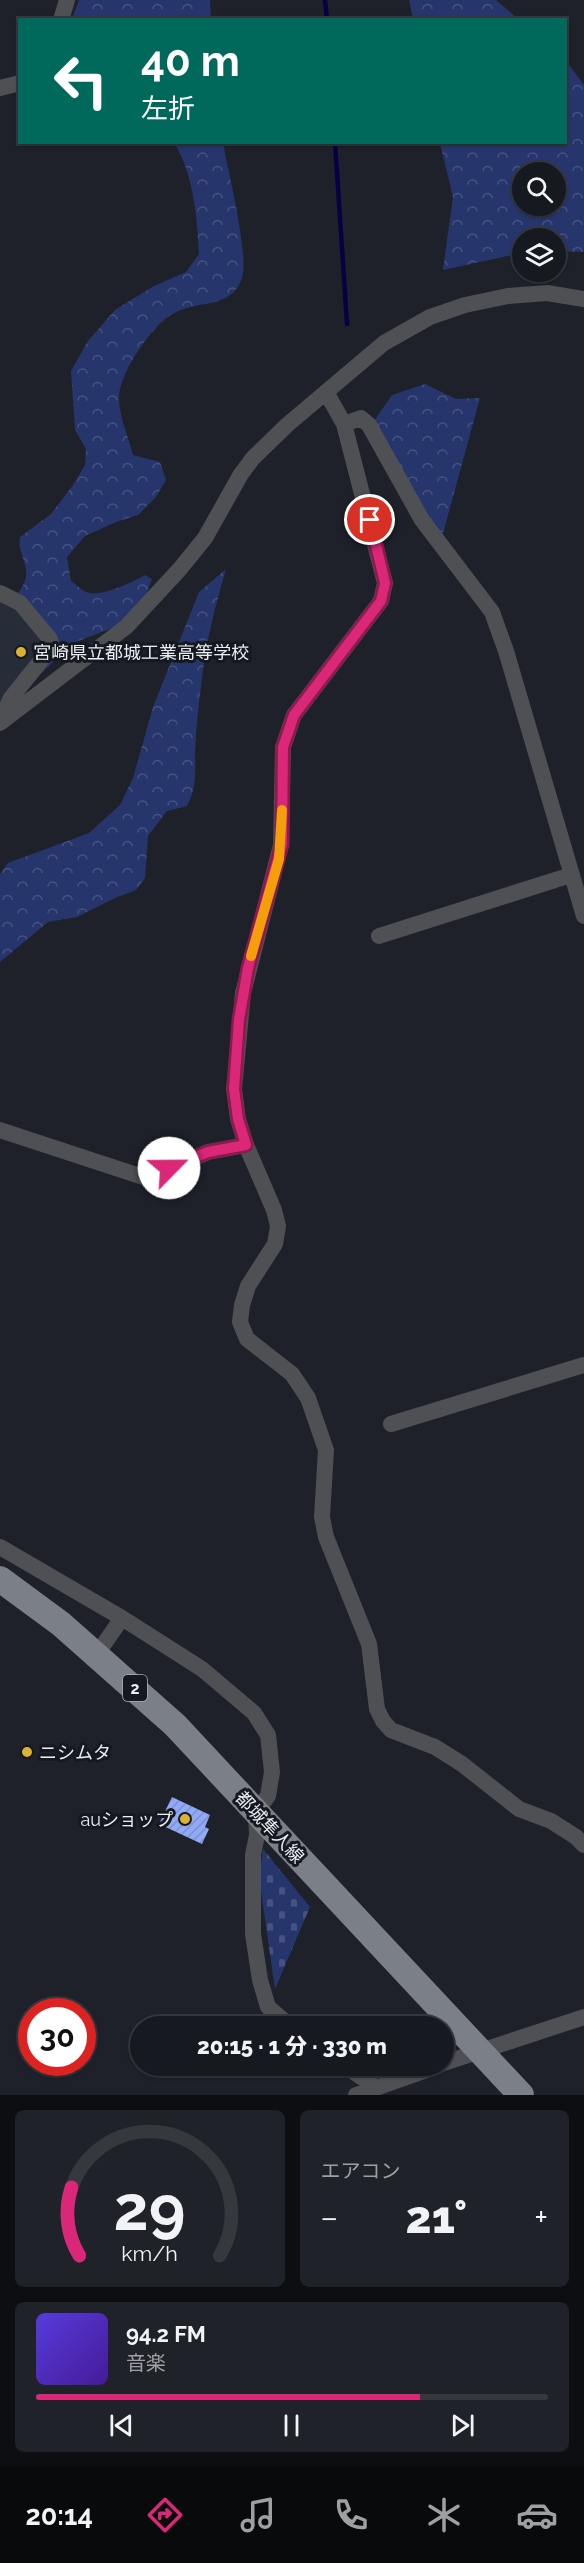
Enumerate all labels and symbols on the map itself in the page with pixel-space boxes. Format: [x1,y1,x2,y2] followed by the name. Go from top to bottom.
[344,494,395,545] pin
[33,642,249,663] place label: 宮崎県立都城工業高等学校
[14,645,28,659] marker: 宮崎県立都城工業高等学校
[137,1136,201,1200] position arrow
[123,1675,147,1701] road number: 2
[39,1742,111,1763] place label: ニシムタ
[20,1745,34,1759] marker: ニシムタ
[232,1787,308,1867] street label: 都城隼人線
[80,1809,173,1830] place label: auショップ
[178,1812,192,1826] marker: auショップ
[18,1998,96,2076] speed limit sign: 30

